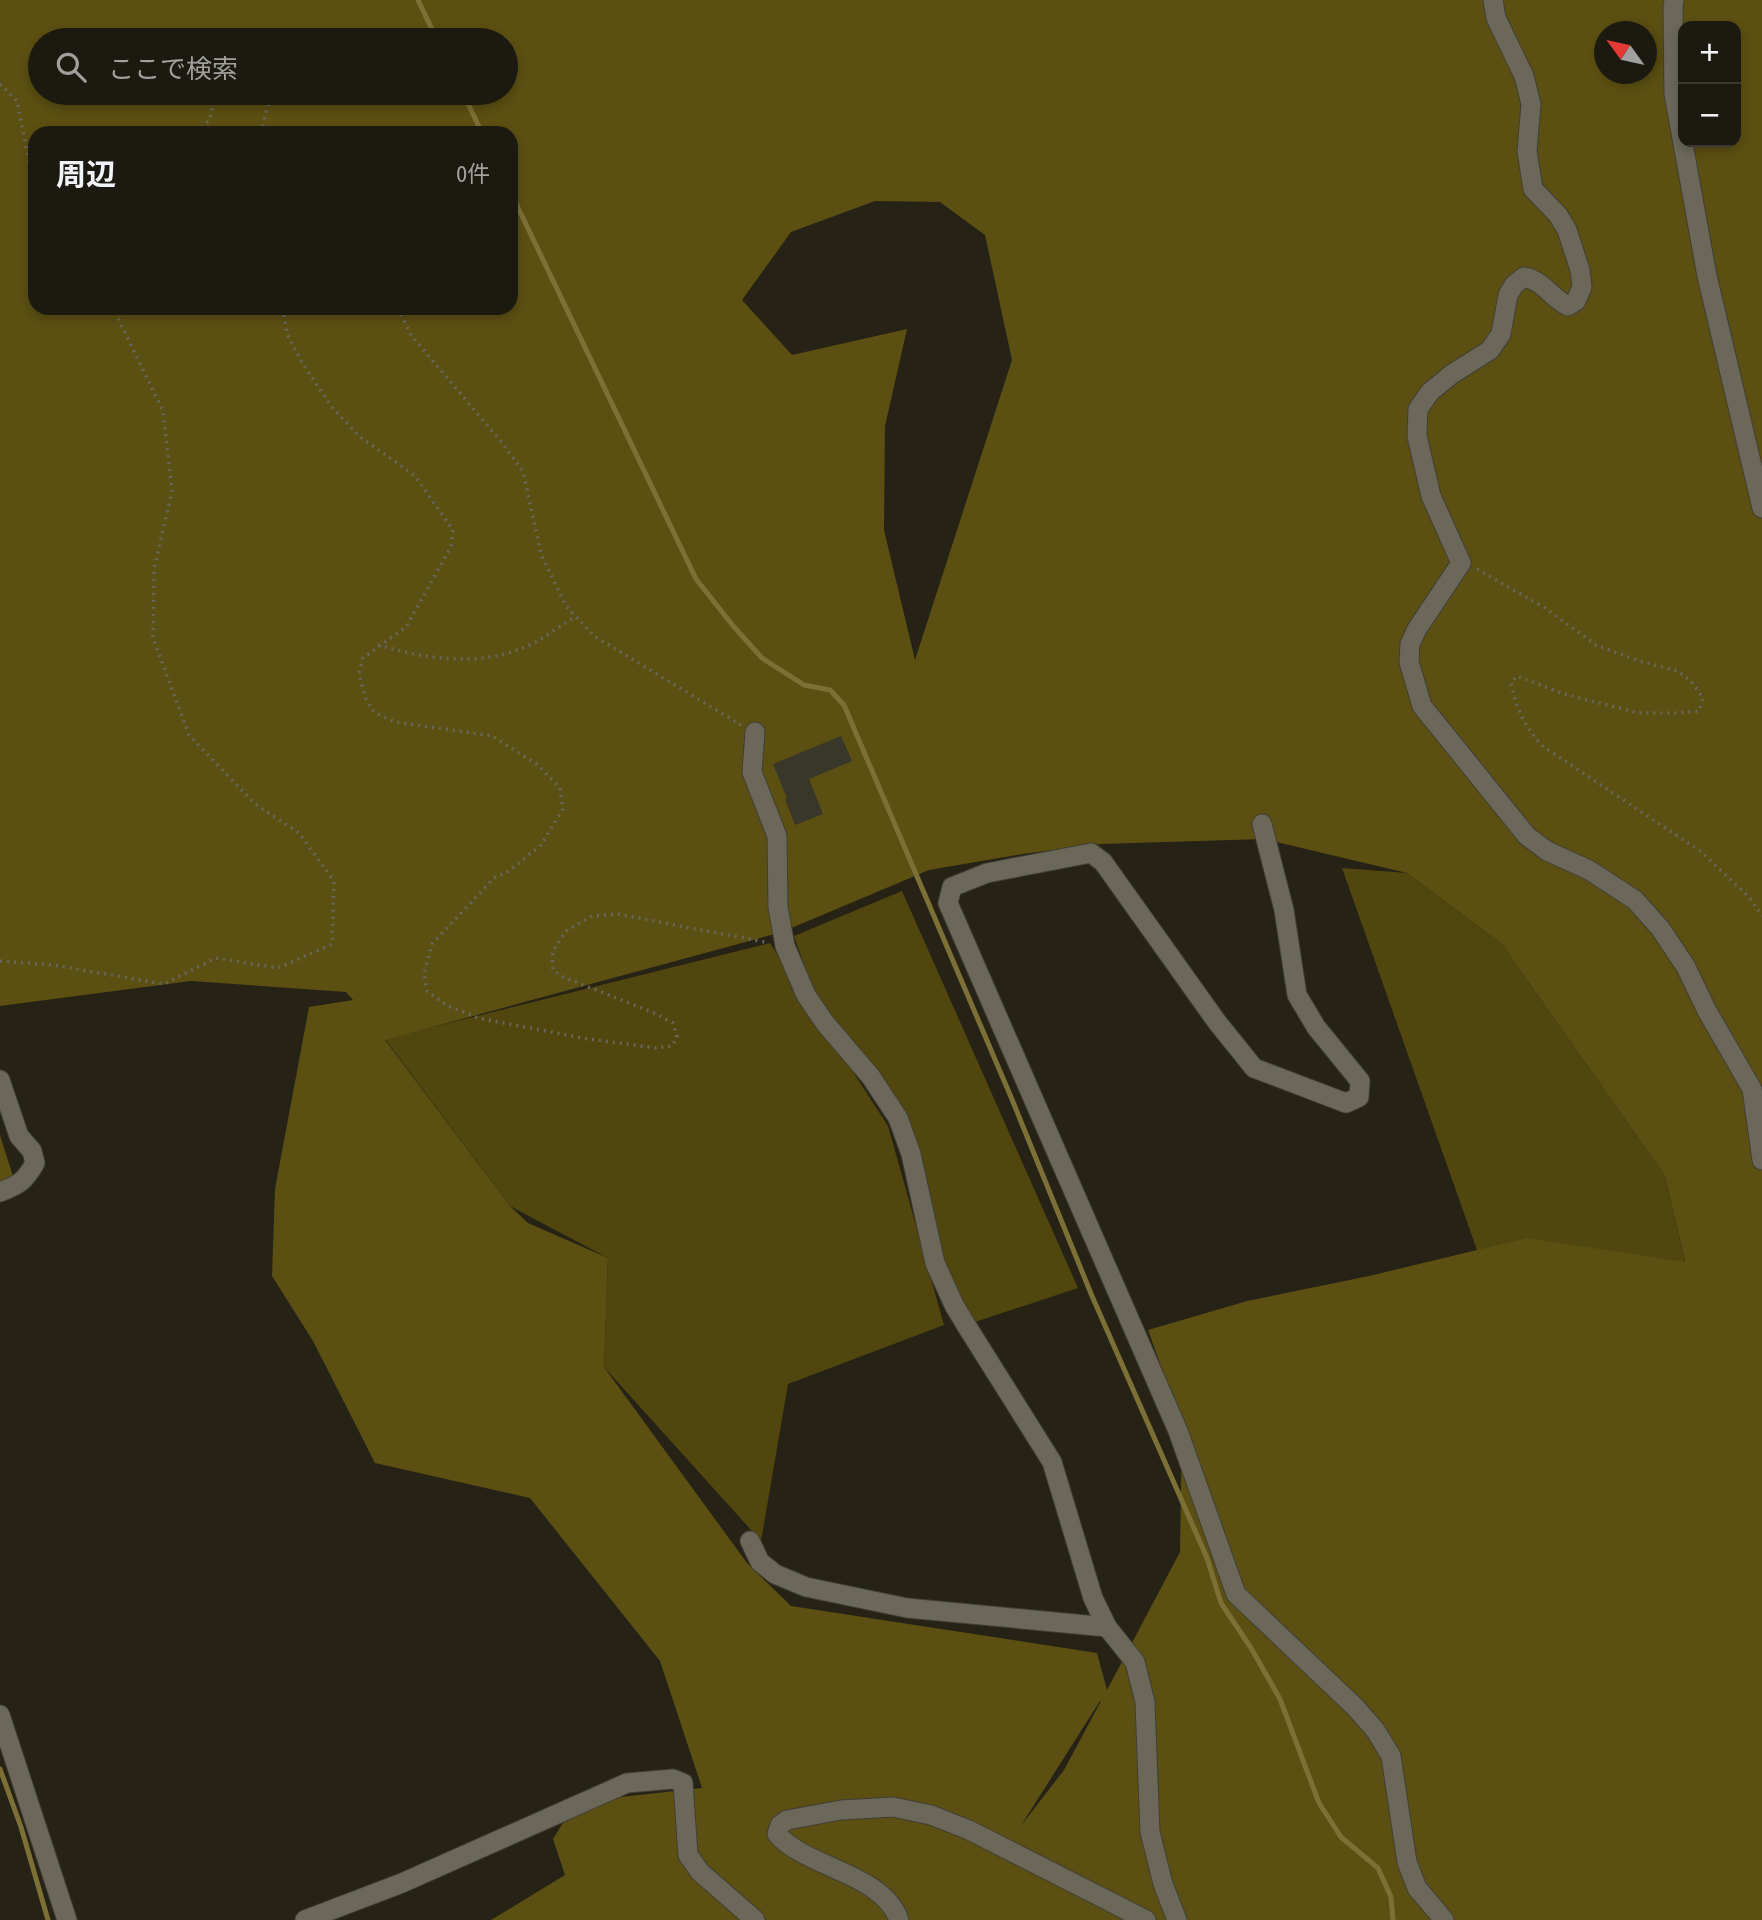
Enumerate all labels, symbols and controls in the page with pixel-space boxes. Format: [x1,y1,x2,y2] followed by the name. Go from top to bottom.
[1594,21,1657,84] north arrow
[1678,21,1741,147] map controls
[1678,21,1741,84] button: +
[28,28,518,105] search box
[52,48,90,86] icon: search
[108,54,238,84] text: ここで検索
[1678,84,1741,147] button: −
[56,157,116,191] text: 周辺
[456,161,490,187] text: 0件

